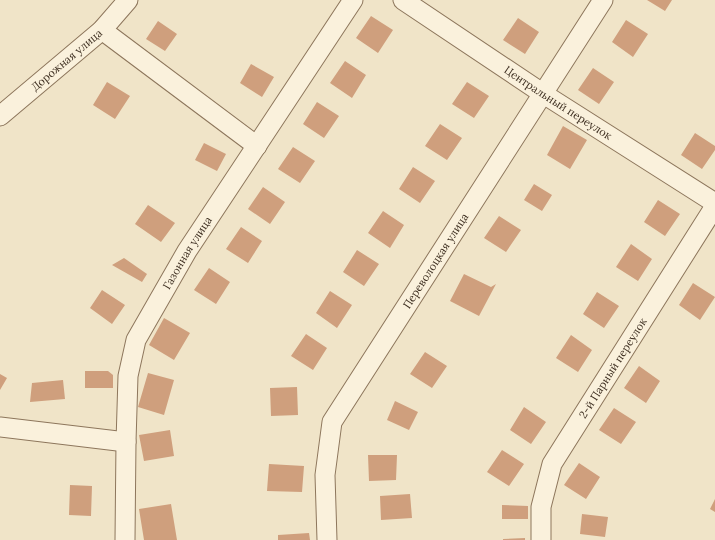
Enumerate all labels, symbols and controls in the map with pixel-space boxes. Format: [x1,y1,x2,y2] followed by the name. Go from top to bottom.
[28,26,105,94] street label: Дорожная улица
[501,63,615,143] street label: Центральный переулок
[400,210,471,311] street label: Переволоцкая улица
[160,213,215,292] street label: Газонная улица
[576,315,650,421] street label: 2-й Парный переулок

